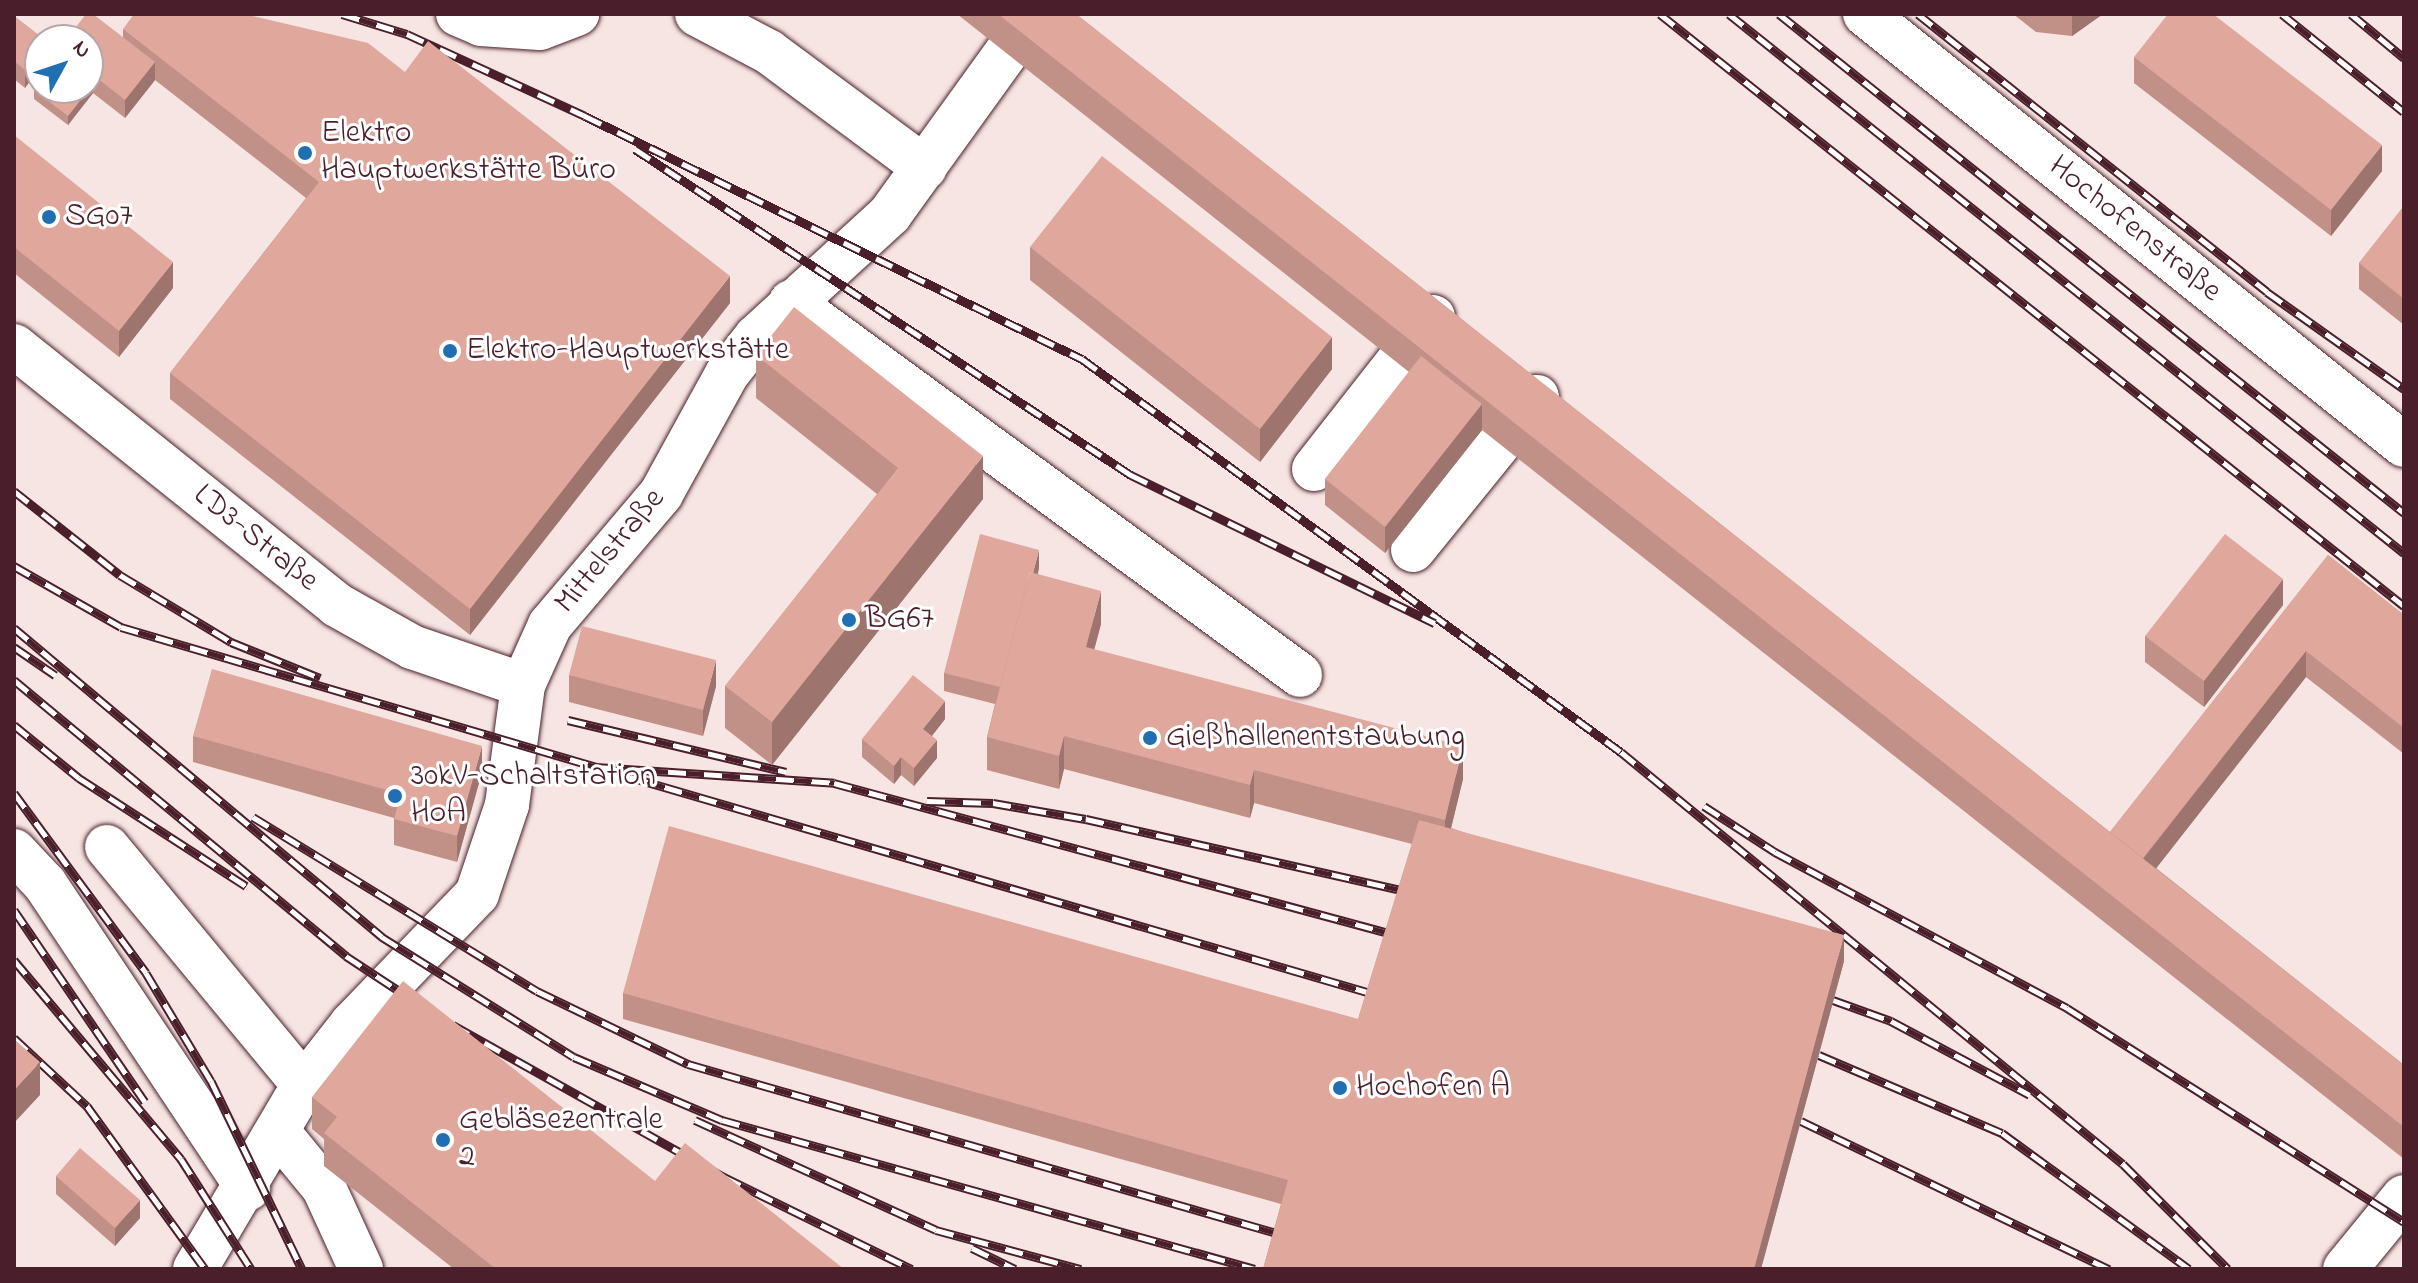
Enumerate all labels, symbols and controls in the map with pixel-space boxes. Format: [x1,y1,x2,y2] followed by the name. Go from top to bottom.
[24,24,104,104] north arrow
[64,34,98,66] text: N
[321,116,616,191] place label: Elektro Hauptwerkstätte Büro
[296,144,314,162] marker: Elektro Hauptwerkstätte Büro
[2040,149,2228,311] street label: Hochofenstraße
[65,198,133,236] place label: SG07
[40,208,58,226] marker: SG07
[466,332,789,370] place label: Elektro-Hauptwerkstätte
[441,342,459,360] marker: Elektro-Hauptwerkstätte
[185,477,325,601] street label: LD3-Straße
[548,482,674,622] street label: Mittelstraße
[865,601,934,639] place label: BG67
[840,611,858,629] marker: BG67
[1166,719,1465,757] place label: Gießhallenentstaubung
[1141,729,1159,747] marker: Gießhallenentstaubung
[411,759,656,834] place label: 30kV-Schaltstation HoA
[386,787,404,805] marker: 30kV-Schaltstation HoA
[1356,1069,1510,1107] place label: Hochofen A
[1331,1079,1349,1097] marker: Hochofen A
[459,1103,663,1178] place label: Gebläsezentrale 2
[434,1131,452,1149] marker: Gebläsezentrale 2

